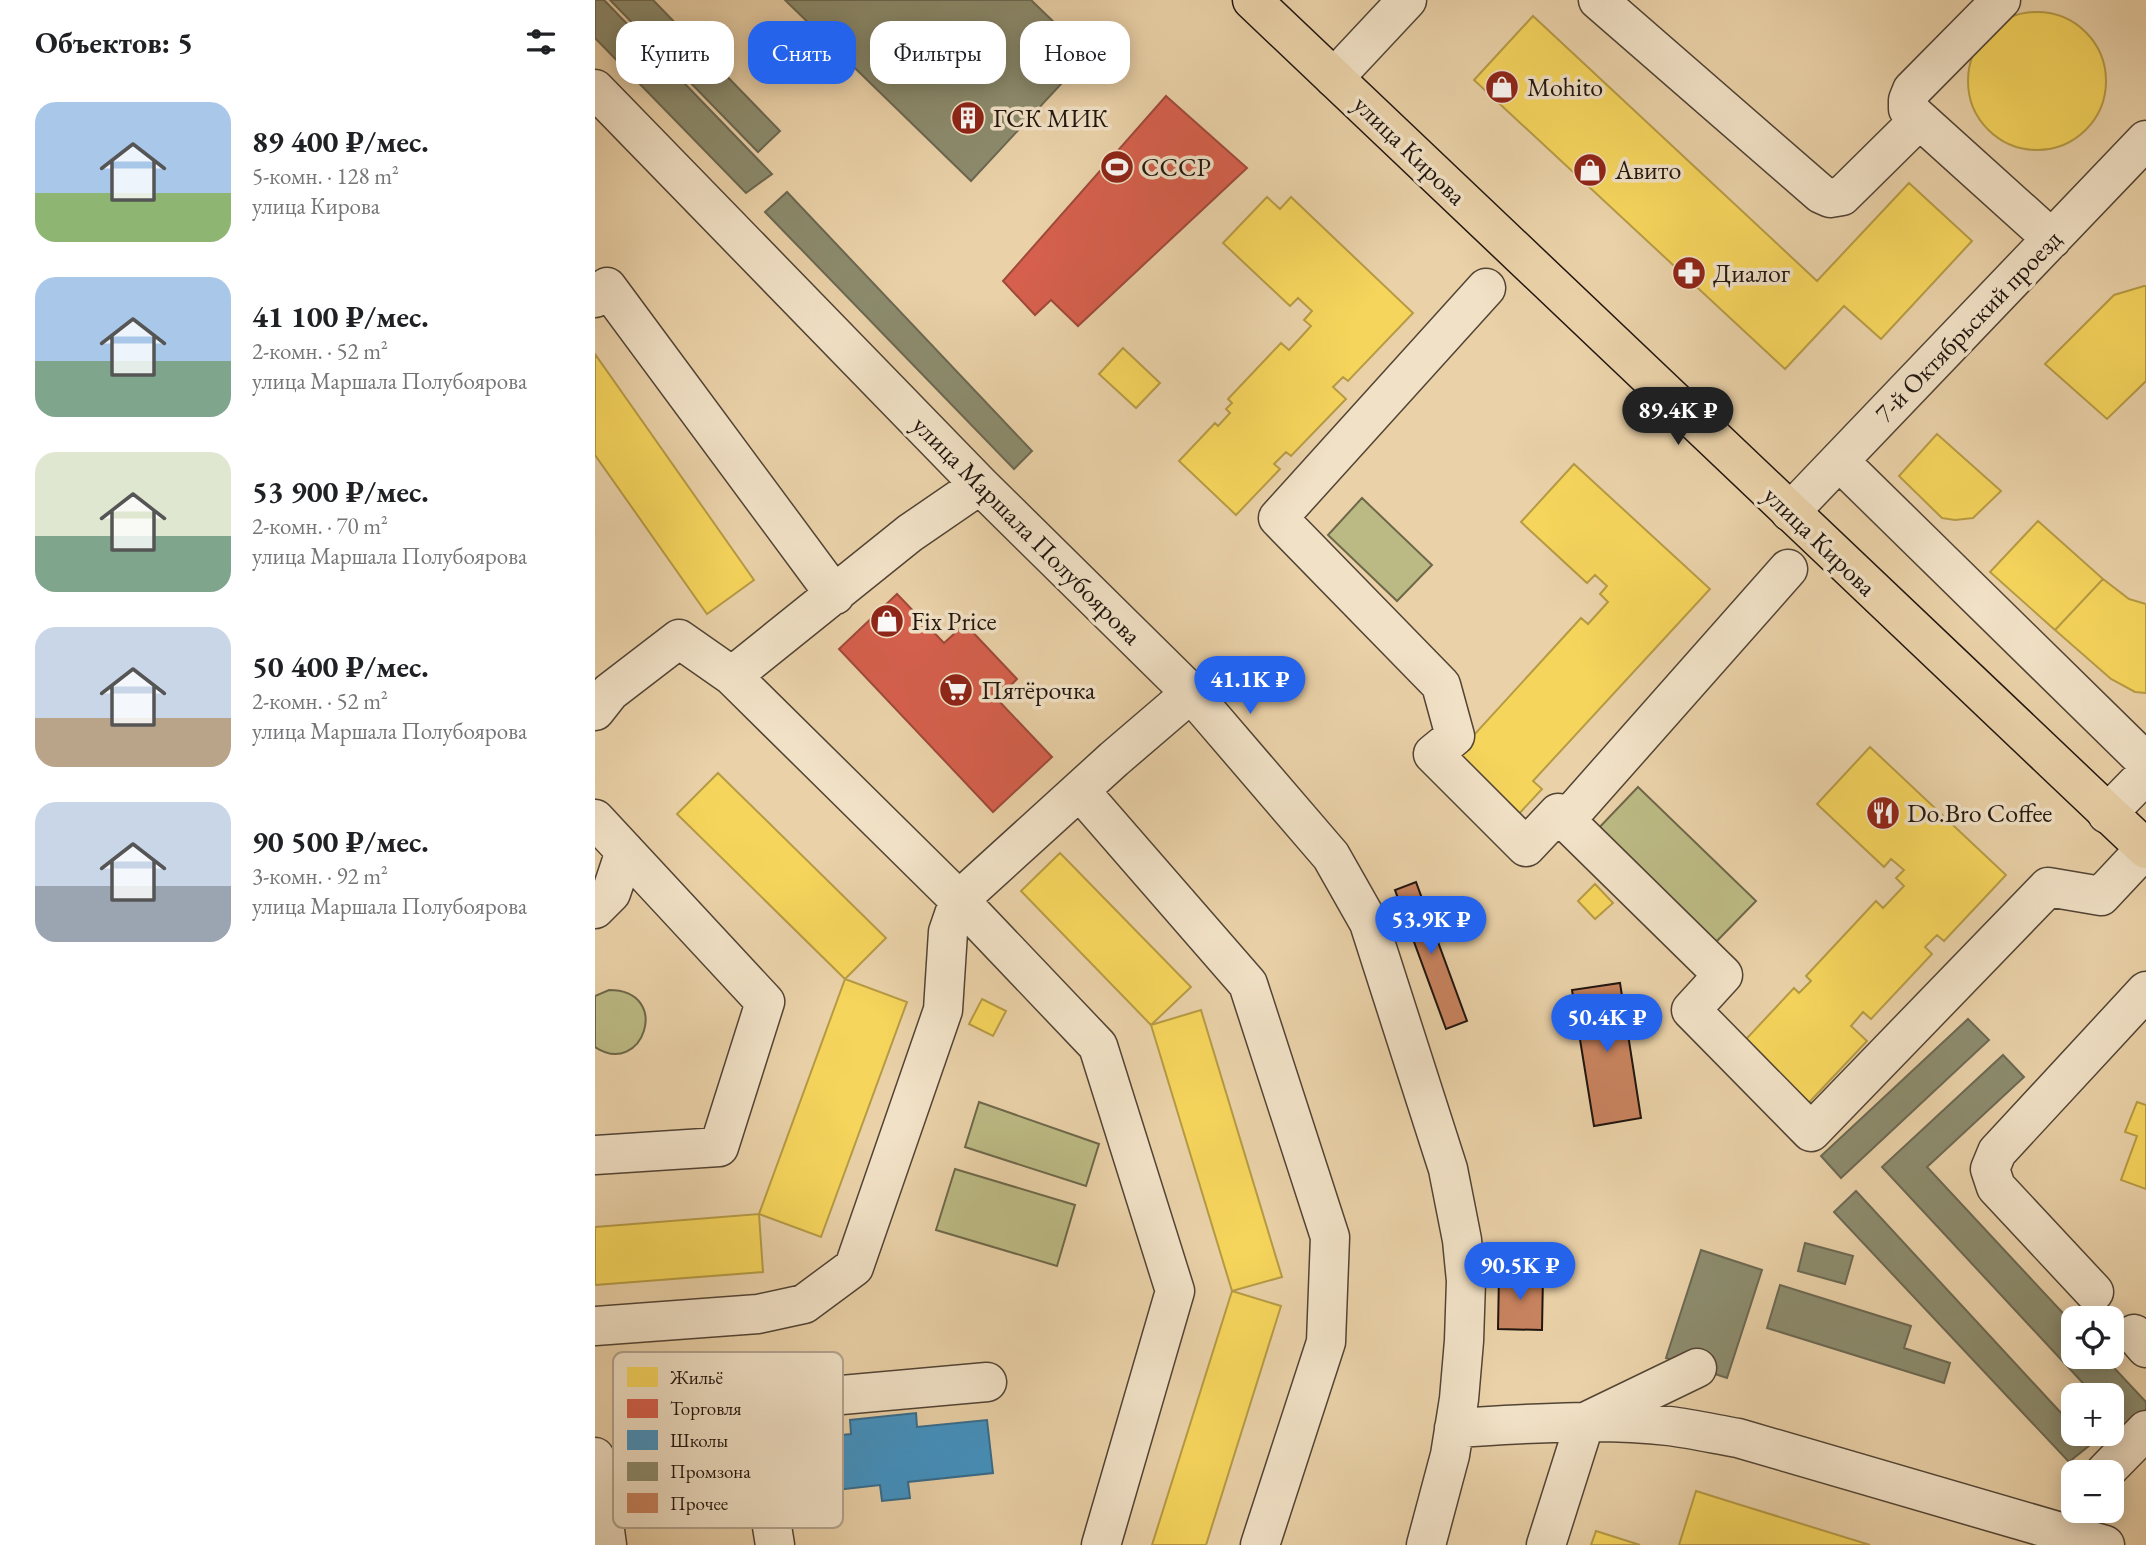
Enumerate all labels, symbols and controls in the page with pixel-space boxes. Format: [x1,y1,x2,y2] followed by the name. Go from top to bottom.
[616,21,734,84] chip: Купить
[748,21,856,84] chip: Снять
[870,21,1006,84] chip: Фильтры
[1020,21,1130,84] chip: Новое
[35,23,193,62] text: Объектов: 5
[522,23,560,61] icon: filters
[1483,68,1521,106] shop icon: Mohito
[1527,70,1603,104] place label: Mohito
[1346,88,1474,213] street label: улица Кирова
[949,99,987,137] building icon: ГСК МИК
[993,101,1109,135] place label: ГСК МИК
[252,122,429,161] text: 89 400 ₽/мес.
[91,130,175,214] icon: home
[1098,148,1136,186] sports icon: СССР
[1141,150,1211,184] place label: СССР
[1571,151,1609,189] shop icon: Авито
[1614,153,1681,187] place label: Авито
[252,161,399,191] text: 5-комн. · 128 m²
[252,191,380,221] text: улица Кирова
[1867,222,2069,430] street label: 7-й Октябрьский проезд
[1670,254,1708,292] pharmacy icon: Диалог
[1713,256,1790,290] place label: Диалог
[252,297,429,336] text: 41 100 ₽/мес.
[91,305,175,389] icon: home
[252,336,388,366] text: 2-комн. · 52 m²
[252,366,527,396] text: улица Маршала Полубоярова
[1613,388,1743,447] pin: 89.4K ₽
[1638,395,1718,425] text: 89.4K ₽
[905,408,1149,652] street label: улица Маршала Полубоярова
[252,472,429,511] text: 53 900 ₽/мес.
[1756,479,1884,604] street label: улица Кирова
[91,480,175,564] icon: home
[252,511,388,541] text: 2-комн. · 70 m²
[252,541,527,571] text: улица Маршала Полубоярова
[868,602,906,640] shop icon: Fix Price
[911,604,997,638] place label: Fix Price
[252,647,429,686] text: 50 400 ₽/мес.
[91,655,175,739] icon: home
[1185,656,1315,716] pin: 41.1K ₽
[1210,664,1290,694] text: 41.1K ₽
[937,671,975,709] supermarket icon: Пятёрочка
[981,673,1096,707] place label: Пятёрочка
[252,686,388,716] text: 2-комн. · 52 m²
[252,716,527,746] text: улица Маршала Полубоярова
[1864,794,1902,832] restaurant icon: Do.Bro Coffee
[1907,796,2052,830] place label: Do.Bro Coffee
[252,822,429,861] text: 90 500 ₽/мес.
[91,830,175,914] icon: home
[252,861,388,891] text: 3-комн. · 92 m²
[252,891,527,921] text: улица Маршала Полубоярова
[1366,897,1496,956] pin: 53.9K ₽
[1391,904,1471,934] text: 53.9K ₽
[1542,995,1672,1054] pin: 50.4K ₽
[1567,1002,1647,1032] text: 50.4K ₽
[1455,1242,1585,1302] pin: 90.5K ₽
[1480,1250,1560,1280] text: 90.5K ₽
[2061,1306,2124,1523] map controls
[2061,1306,2124,1369] button: locate
[613,1352,843,1528] legend
[669,1365,723,1390] text: Жильё
[2061,1383,2124,1446] button: +
[670,1396,742,1421] text: Торговля
[670,1428,728,1453] text: Школы
[670,1459,751,1484] text: Промзона
[2061,1460,2124,1523] button: −
[670,1491,728,1516] text: Прочее

